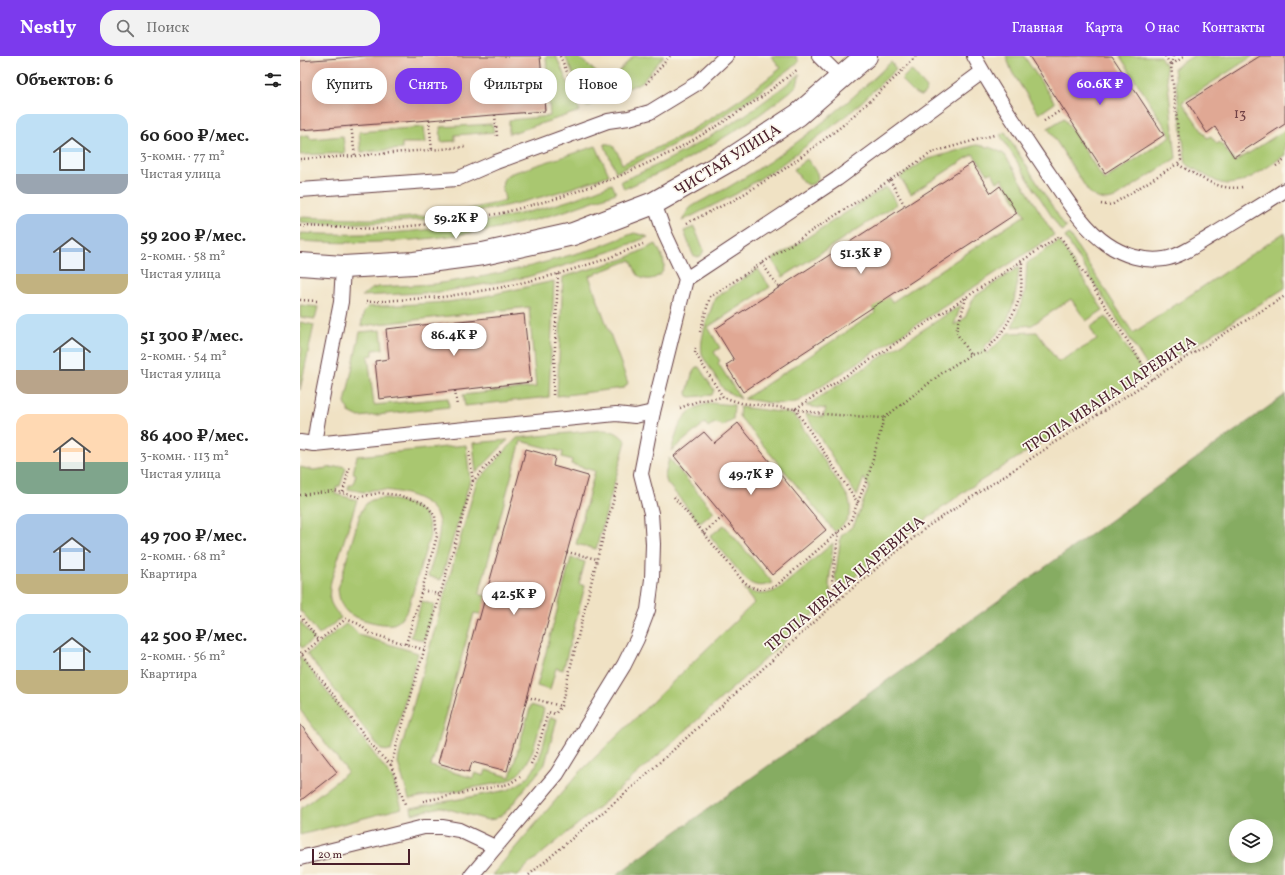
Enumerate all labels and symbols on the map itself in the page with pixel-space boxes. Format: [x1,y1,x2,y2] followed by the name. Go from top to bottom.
[1063,72,1137,106] pin: 60.6K ₽
[1234,105,1246,124] house number: 13
[670,119,786,202] street label: ЧИСТАЯ УЛИЦА
[419,206,493,240] pin: 59.2K ₽
[824,241,898,275] pin: 51.3K ₽
[417,323,491,357] pin: 86.4K ₽
[1019,331,1201,460] street label: ТРОПА ИВАНА ЦАРЕВИЧА
[714,462,788,496] pin: 49.7K ₽
[761,511,930,658] street label: ТРОПА ИВАНА ЦАРЕВИЧА
[477,582,551,616] pin: 42.5K ₽
[312,847,410,866] scale bar

